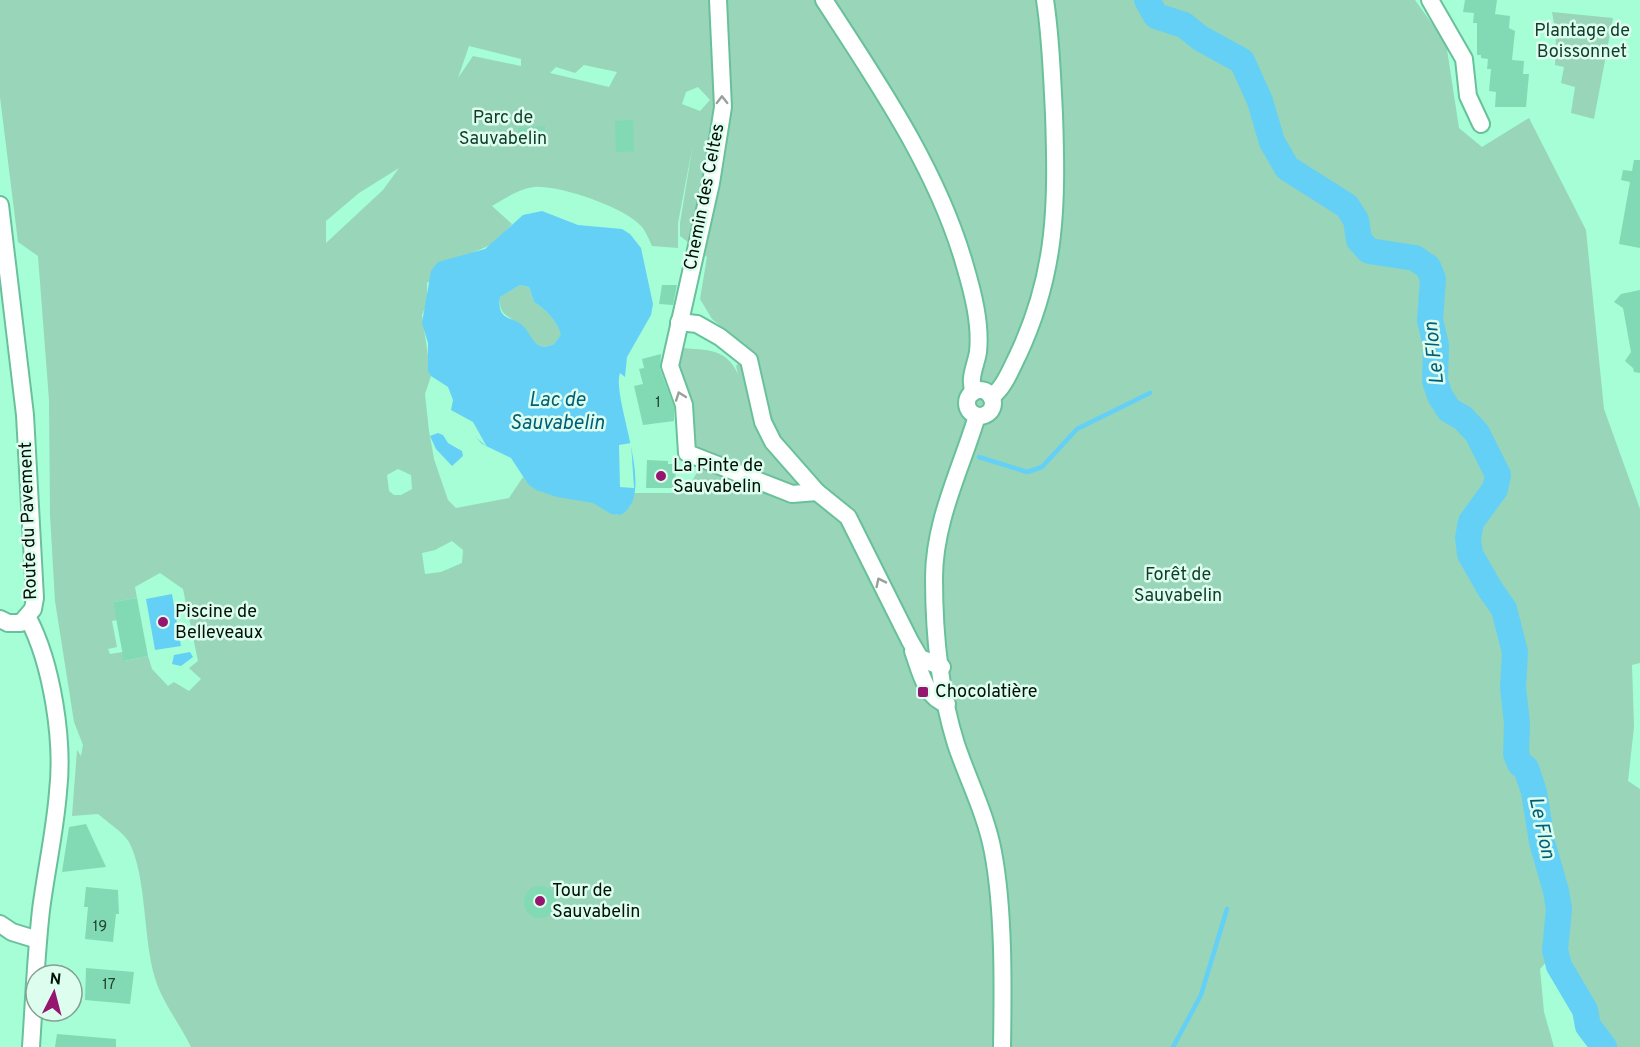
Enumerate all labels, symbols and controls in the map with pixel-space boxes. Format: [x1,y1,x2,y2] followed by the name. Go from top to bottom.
[1534,20,1630,64] park label: Plantage de Boissonnet
[716,96,729,105] one-way arrow
[459,107,547,151] park label: Parc de Sauvabelin
[679,122,731,272] street label: Chemin des Celtes
[1419,320,1451,386] water label: Le Flon
[510,388,604,437] water label: Lac de Sauvabelin
[675,391,688,401] one-way arrow
[655,394,661,413] house number: 1
[15,442,43,600] street label: Route du Pavement
[673,455,763,499] place label: La Pinte de Sauvabelin
[654,469,668,483] marker: La Pinte de Sauvabelin
[1134,564,1222,608] park label: Forêt de Sauvabelin
[875,577,887,588] one-way arrow
[175,601,263,645] place label: Piscine de Belleveaux
[156,615,170,629] marker: Piscine de Belleveaux
[935,681,1037,704] place label: Chocolatière
[916,685,930,699] marker: Chocolatière
[1522,795,1560,862] water label: Le Flon
[552,880,640,924] place label: Tour de Sauvabelin
[533,894,547,908] marker: Tour de Sauvabelin
[93,918,107,937] house number: 19
[24,963,84,1023] north arrow
[49,970,62,991] text: N
[102,976,116,995] house number: 17

